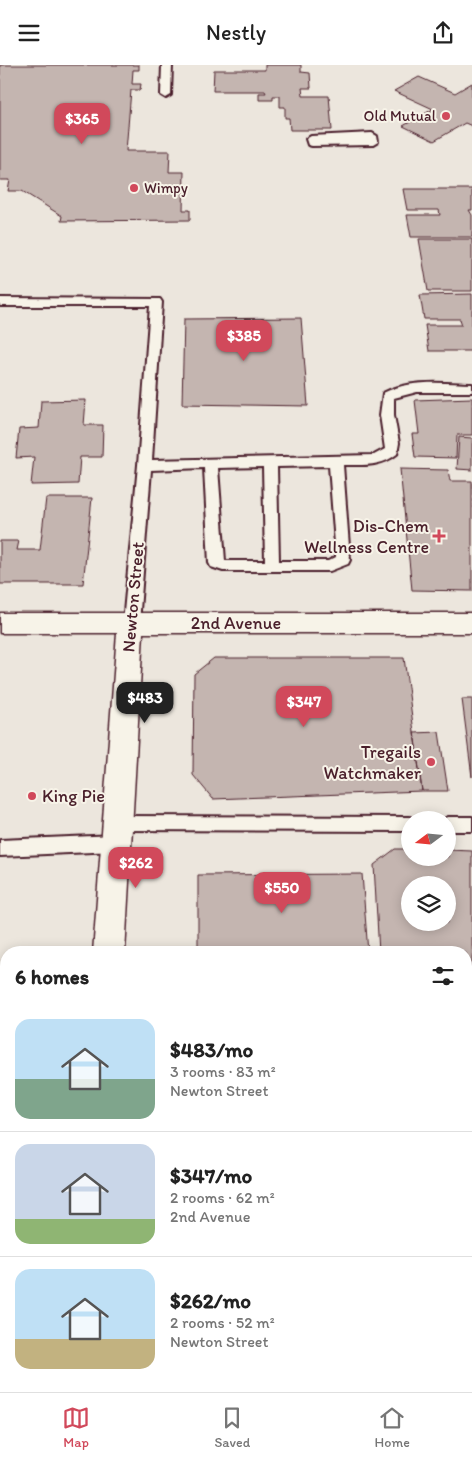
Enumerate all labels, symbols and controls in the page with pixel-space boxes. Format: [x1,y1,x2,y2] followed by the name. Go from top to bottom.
[15,19,43,47] icon: menu
[206,19,266,46] text: Nestly
[429,19,457,47] icon: share
[52,103,112,145] pin: $365
[364,107,437,125] place label: Old Mutual
[65,109,99,128] text: $365
[440,110,452,122] marker: Old Mutual
[144,179,188,197] place label: Wimpy
[128,182,140,194] marker: Wimpy
[214,319,274,362] pin: $385
[227,326,261,345] text: $385
[304,515,429,558] place label: Dis-Chem Wellness Centre
[433,530,445,542] marker: Dis-Chem Wellness Centre
[117,541,149,653] street label: Newton Street
[191,612,281,634] street label: 2nd Avenue
[115,681,175,724] pin: $483
[274,685,334,728] pin: $347
[127,688,163,707] text: $483
[287,692,321,711] text: $347
[323,741,422,784] place label: Tregails Watchmaker
[425,756,437,768] marker: Tregails Watchmaker
[42,785,105,807] place label: King Pie
[26,790,38,802] marker: King Pie
[401,811,456,866] north arrow
[401,811,456,931] map controls
[106,847,166,889] pin: $262
[119,853,153,872] text: $262
[252,871,312,914] pin: $550
[401,876,456,931] button: layers
[265,878,299,897] text: $550
[429,962,457,990] icon: filters
[15,964,89,989] text: 6 homes
[170,1037,253,1062] text: $483/mo
[55,1039,115,1099] icon: home
[170,1062,276,1081] text: 3 rooms · 83 m²
[170,1081,269,1100] text: Newton Street
[170,1163,252,1188] text: $347/mo
[55,1164,115,1224] icon: home
[170,1188,275,1207] text: 2 rooms · 62 m²
[170,1207,250,1226] text: 2nd Avenue
[170,1288,251,1313] text: $262/mo
[55,1289,115,1349] icon: home
[170,1313,275,1332] text: 2 rooms · 52 m²
[170,1332,269,1351] text: Newton Street
[62,1404,90,1451] tab: Map
[214,1404,250,1451] tab: Saved
[375,1404,410,1451] tab: Home

